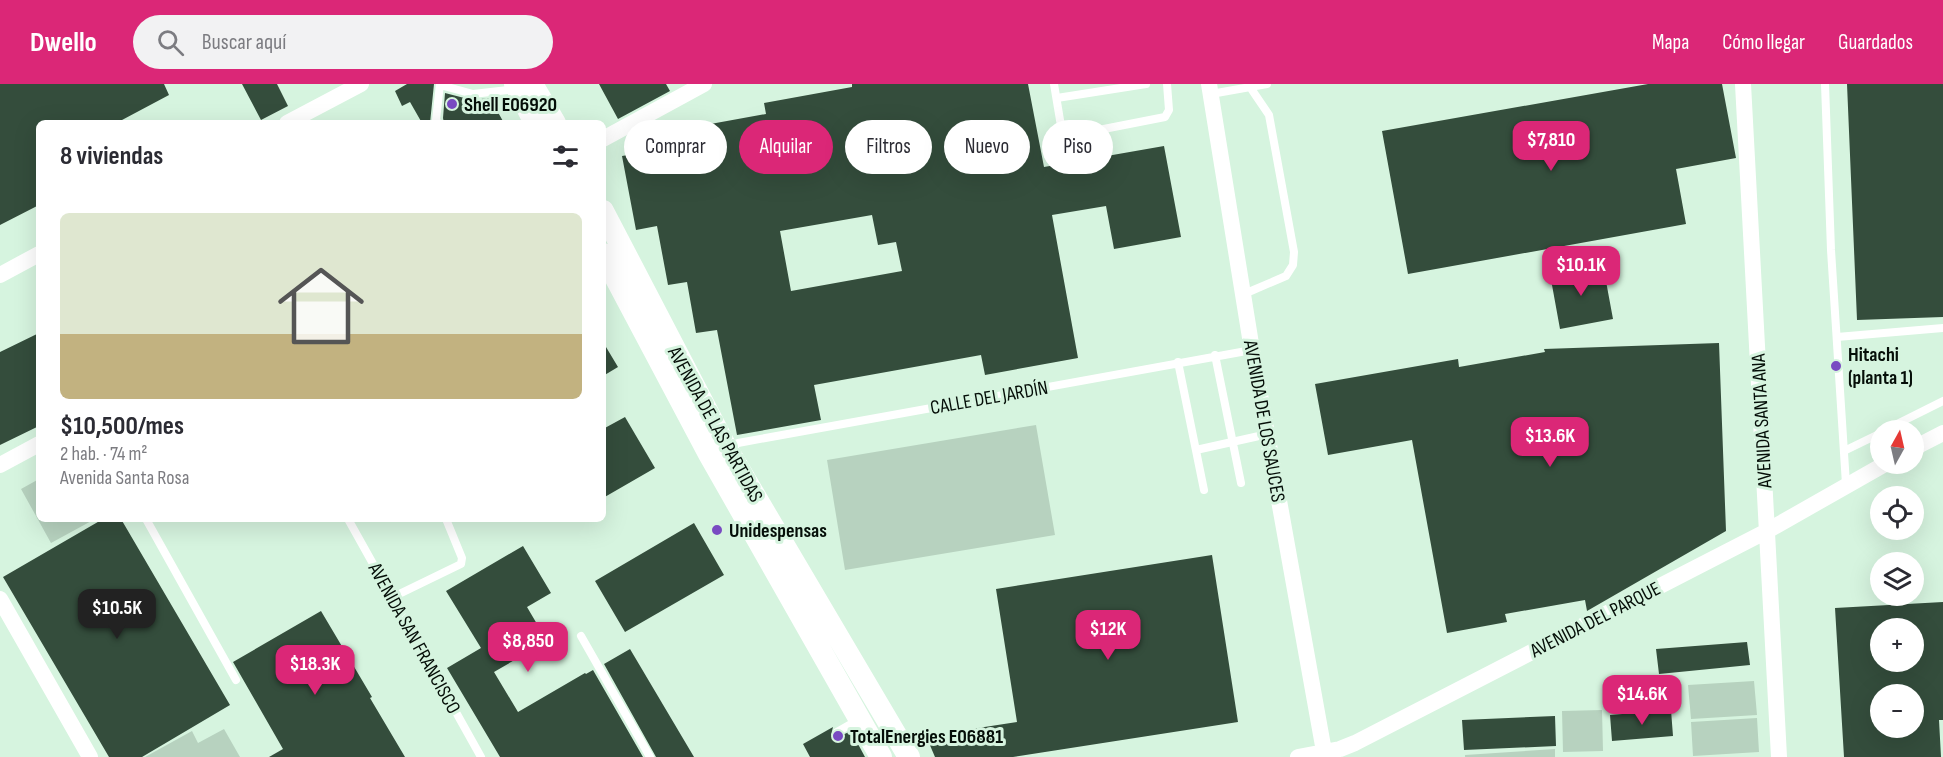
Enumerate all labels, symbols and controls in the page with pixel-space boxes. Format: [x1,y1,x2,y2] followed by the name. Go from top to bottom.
[133,15,553,69] search box
[30,26,97,59] text: Dwello
[154,26,187,59] icon: search
[202,29,286,56] text: Buscar aquí
[1652,30,1689,55] text: Mapa
[1722,30,1805,55] text: Cómo llegar
[1838,30,1913,55] text: Guardados
[464,93,557,117] place label: Shell E06920
[445,97,459,111] marker: Shell E06920
[624,120,727,174] chip: Comprar
[739,120,833,174] chip: Alquilar
[845,120,932,174] chip: Filtros
[944,120,1030,174] chip: Nuevo
[1042,120,1113,174] chip: Piso
[1502,121,1600,172] pin: $7,810
[1527,128,1575,152] text: $7,810
[549,140,582,173] icon: filters
[60,141,163,172] text: 8 viviendas
[1532,246,1630,297] pin: $10.1K
[267,252,375,360] icon: home
[1556,253,1606,277] text: $10.1K
[1238,337,1290,504] street label: AVENIDA DE LOS SAUCES
[662,342,768,507] street label: AVENIDA DE LAS PARTIDAS
[1848,343,1913,390] place label: Hitachi (planta 1)
[1746,353,1778,490] street label: AVENIDA SANTA ANA
[1829,359,1843,373] marker: Hitachi (planta 1)
[928,376,1050,420] street label: CALLE DEL JARDÍN
[60,411,184,442] text: $10,500/mes
[1501,417,1599,468] pin: $13.6K
[1870,420,1924,474] north arrow
[1870,420,1924,738] map controls
[1525,424,1575,448] text: $13.6K
[60,442,147,466] text: 2 hab. · 74 m²
[60,466,189,490] text: Avenida Santa Rosa
[1870,486,1924,540] button: locate
[729,519,827,543] place label: Unidespensas
[710,523,724,537] marker: Unidespensas
[1870,552,1924,606] button: layers
[362,558,466,718] street label: AVENIDA SAN FRANCISCO
[1525,577,1665,664] street label: AVENIDA DEL PARQUE
[68,589,166,640] pin: $10.5K
[92,596,142,620] text: $10.5K
[1072,610,1144,661] pin: $12K
[1090,617,1126,641] text: $12K
[1870,618,1924,672] button: +
[479,622,577,673] pin: $8,850
[502,629,554,653] text: $8,850
[266,645,364,696] pin: $18.3K
[290,652,340,676] text: $18.3K
[1593,675,1691,726] pin: $14.6K
[1617,682,1667,706] text: $14.6K
[1870,684,1924,738] button: −
[850,725,1003,749] place label: TotalEnergies E06881
[831,729,845,743] marker: TotalEnergies E06881

